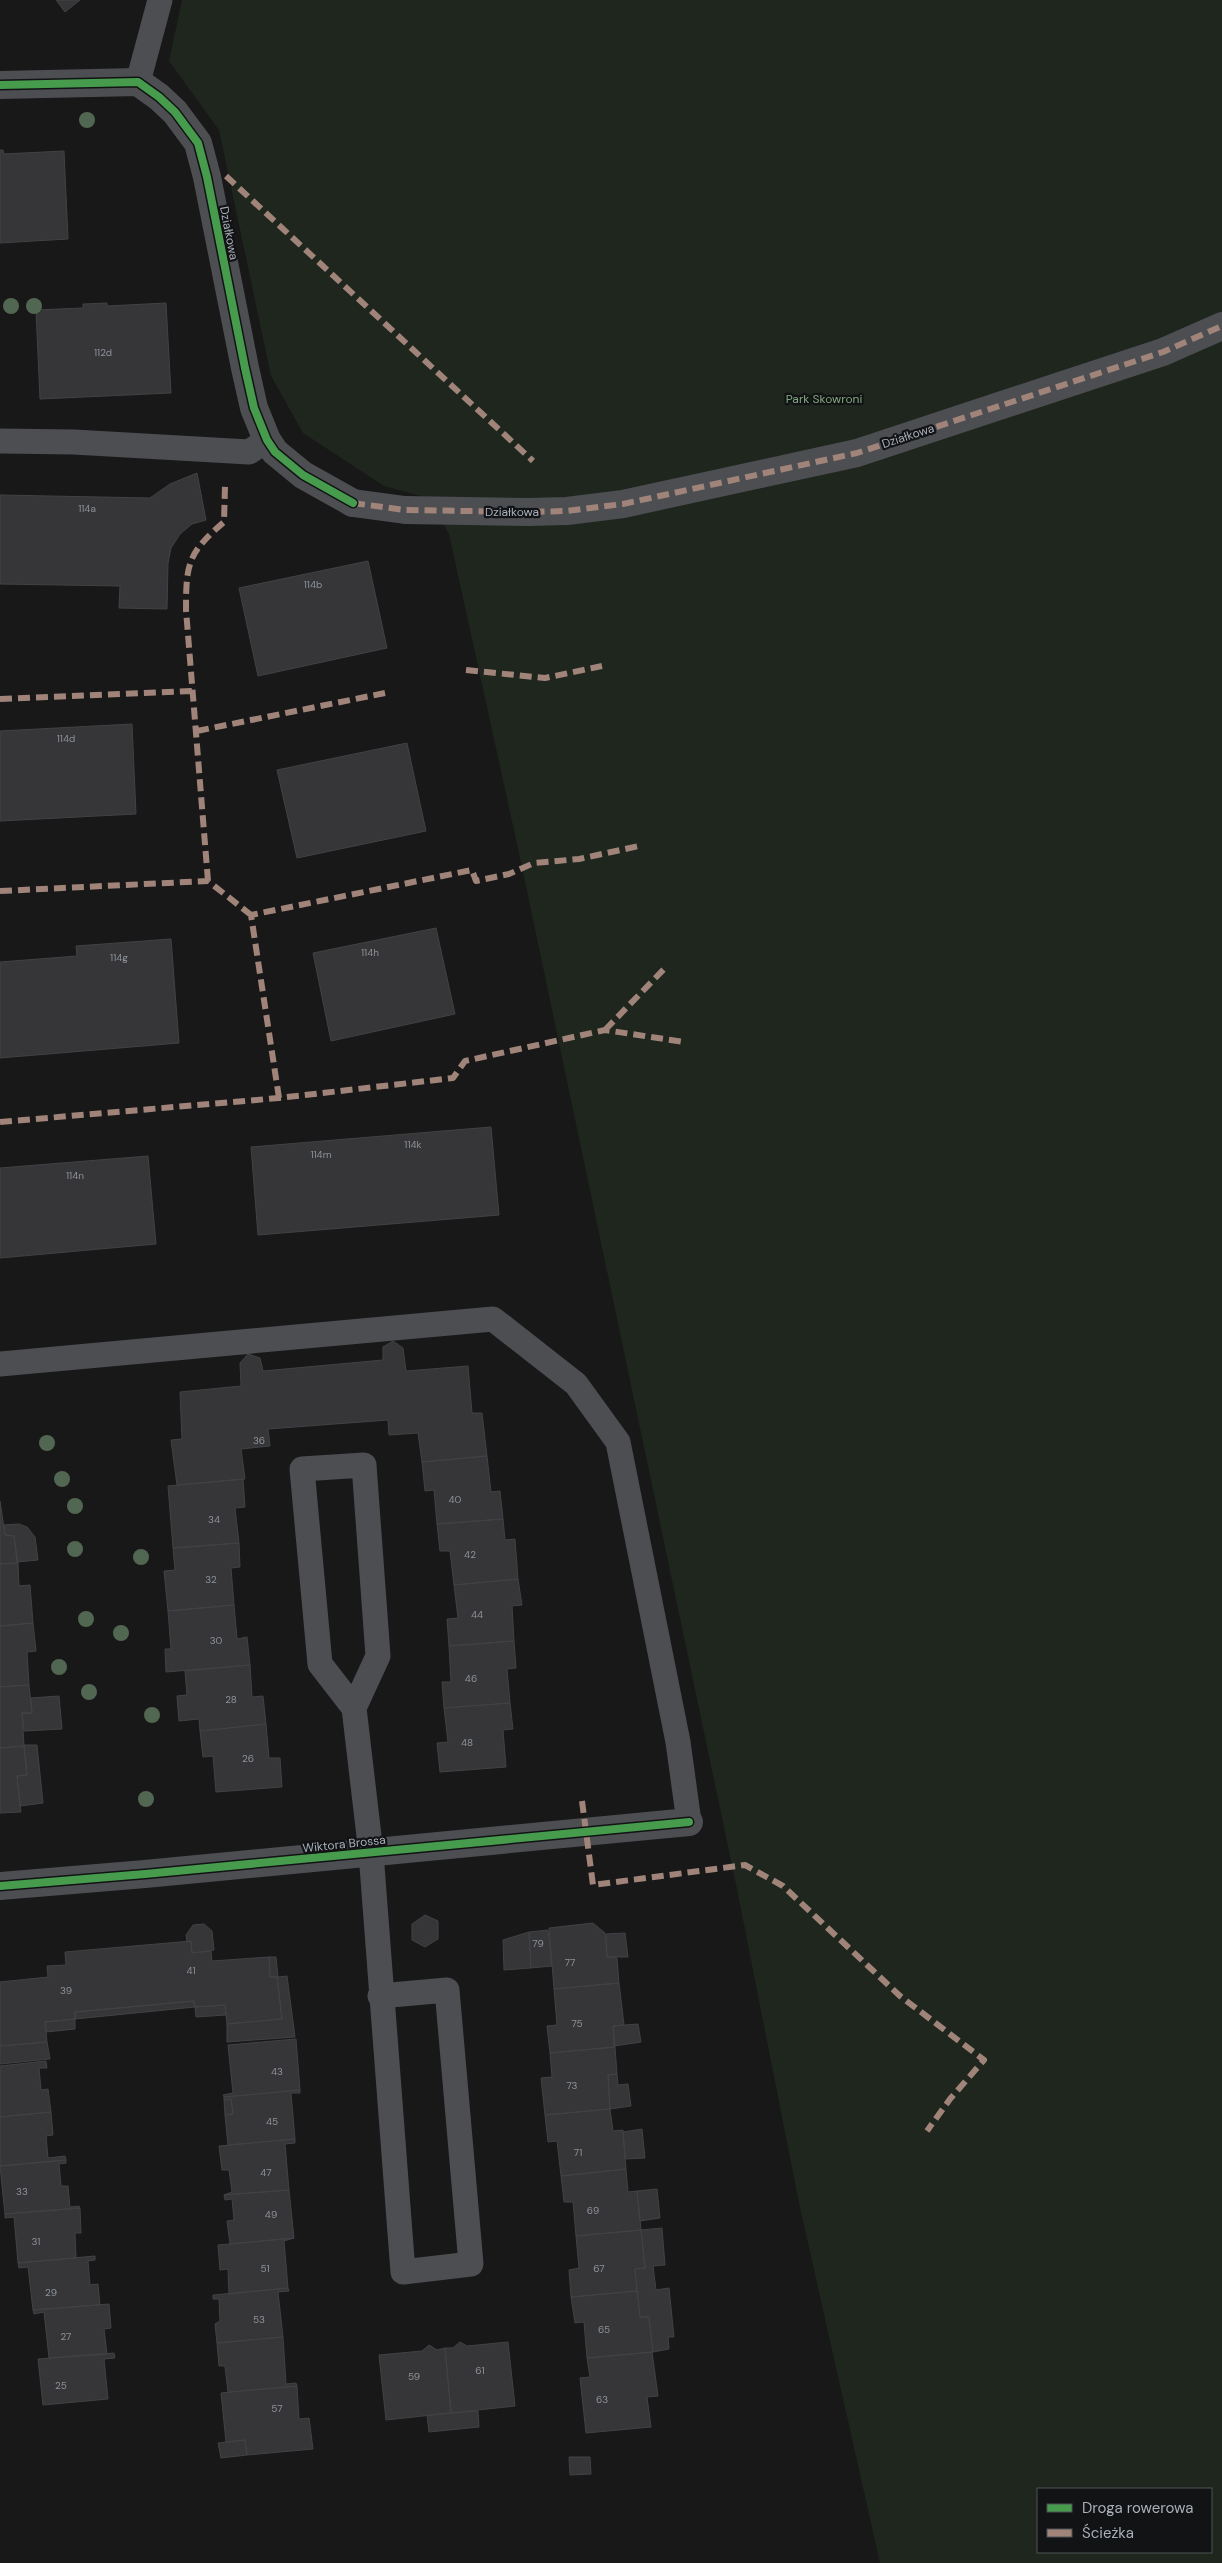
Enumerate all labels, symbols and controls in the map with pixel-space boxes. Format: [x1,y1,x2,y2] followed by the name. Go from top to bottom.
[216,205,242,261] street label: Działkowa
[94,346,112,359] house number: 112d
[786,391,862,407] park label: Park Skowroni
[880,420,936,452] street label: Działkowa
[78,502,96,515] house number: 114a
[485,504,539,520] street label: Działkowa
[304,578,322,591] house number: 114b
[57,732,75,745] house number: 114d
[361,946,379,959] house number: 114h
[110,951,128,964] house number: 114g
[404,1138,422,1151] house number: 114k
[310,1148,332,1161] house number: 114m
[66,1169,84,1182] house number: 114n
[253,1434,265,1447] house number: 36
[449,1493,462,1506] house number: 40
[208,1513,220,1526] house number: 34
[464,1548,476,1561] house number: 42
[205,1573,217,1586] house number: 32
[471,1608,483,1621] house number: 44
[210,1634,223,1647] house number: 30
[465,1672,477,1685] house number: 46
[225,1693,237,1706] house number: 28
[461,1736,473,1749] house number: 48
[242,1752,254,1765] house number: 26
[302,1832,386,1856] street label: Wiktora Brossa
[532,1937,544,1950] house number: 79
[565,1956,575,1969] house number: 77
[186,1964,196,1977] house number: 41
[60,1984,72,1997] house number: 39
[571,2017,583,2030] house number: 75
[271,2065,283,2078] house number: 43
[567,2079,578,2092] house number: 73
[266,2115,278,2128] house number: 45
[574,2146,582,2159] house number: 71
[260,2166,272,2179] house number: 47
[16,2185,28,2198] house number: 33
[587,2204,599,2217] house number: 69
[265,2208,277,2221] house number: 49
[32,2235,40,2248] house number: 31
[260,2262,270,2275] house number: 51
[593,2262,605,2275] house number: 67
[45,2286,57,2299] house number: 29
[253,2313,265,2326] house number: 53
[598,2323,610,2336] house number: 65
[61,2330,71,2343] house number: 27
[475,2364,485,2377] house number: 61
[408,2370,420,2383] house number: 59
[55,2379,67,2392] house number: 25
[596,2393,608,2406] house number: 63
[271,2402,283,2415] house number: 57
[1037,2488,1212,2553] legend
[1082,2498,1193,2518] text: Droga rowerowa
[1082,2523,1134,2543] text: Ścieżka

